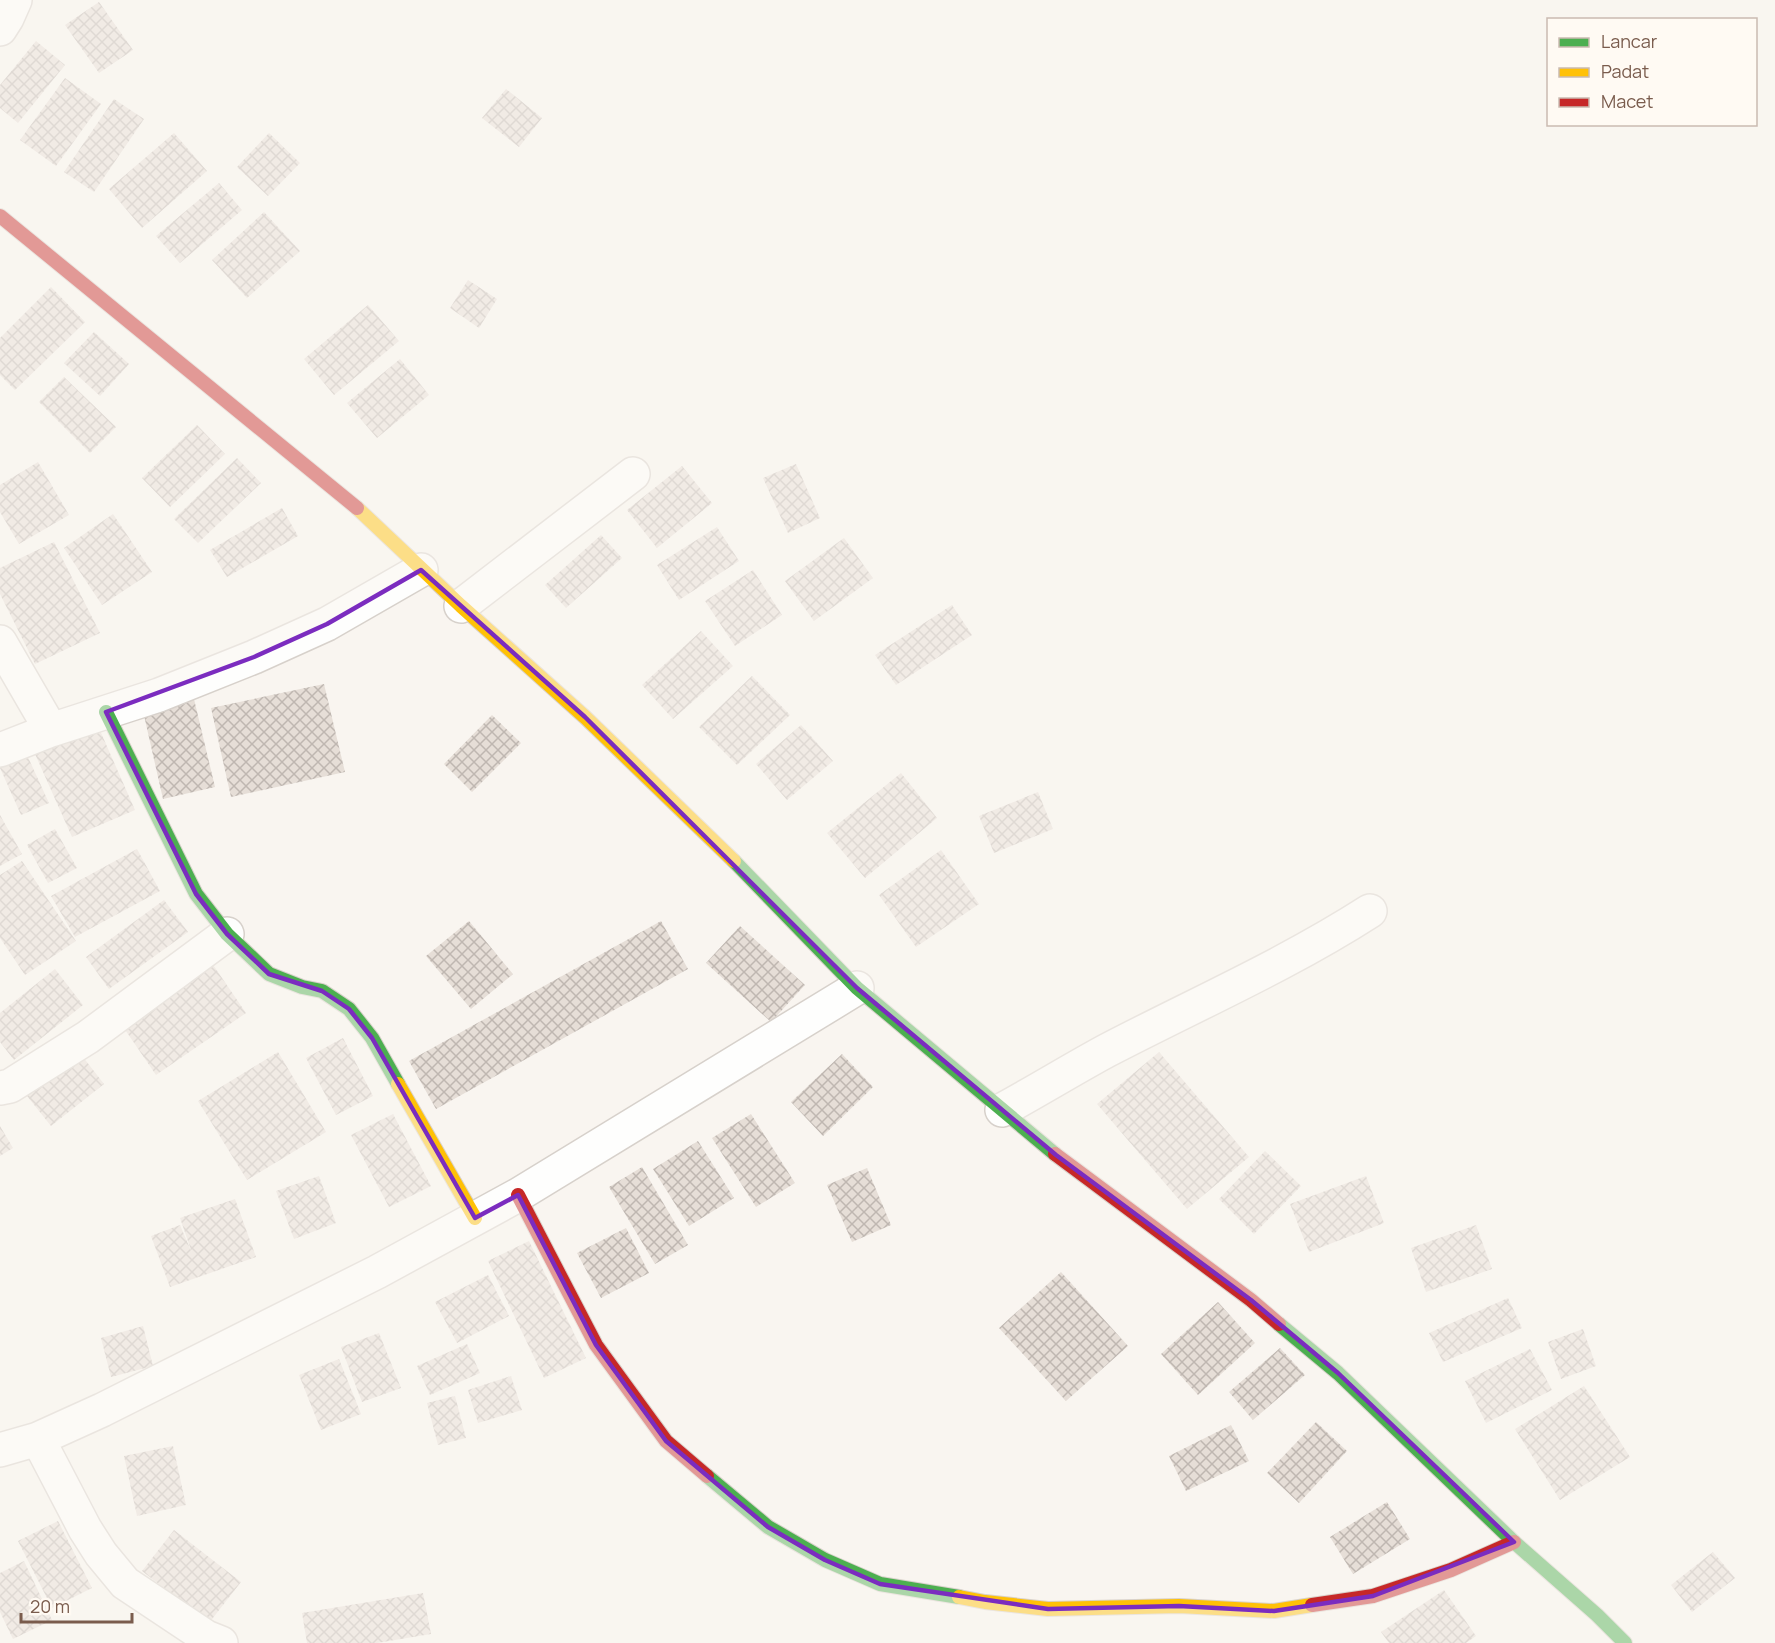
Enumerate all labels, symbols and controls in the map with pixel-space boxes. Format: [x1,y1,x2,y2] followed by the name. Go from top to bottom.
[1547,18,1757,126] legend
[1601,29,1658,53] text: Lancar
[1601,59,1649,83] text: Padat
[1601,89,1654,113] text: Macet
[21,1586,132,1624] scale bar
[30,1594,70,1618] text: 20 m

